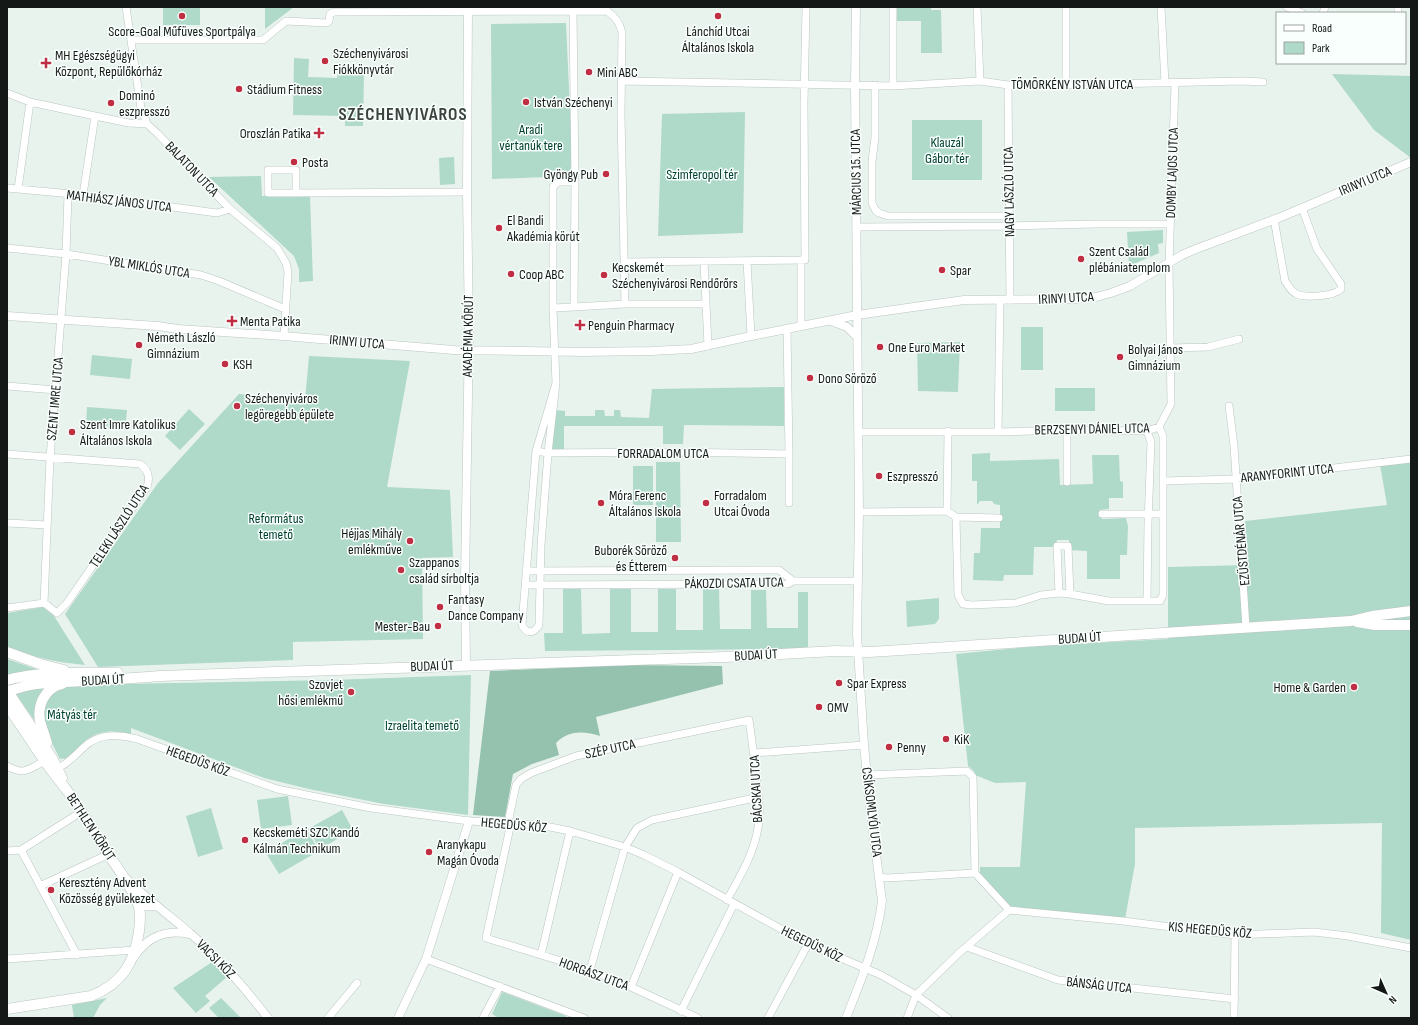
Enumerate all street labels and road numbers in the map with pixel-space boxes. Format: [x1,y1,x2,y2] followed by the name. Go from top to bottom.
[1011,76,1134,93] street label: TÖMÖRKÉNY ISTVÁN UTCA
[1162,126,1182,219] street label: DOMBY LAJOS UTCA
[847,128,865,215] street label: MÁRCIUS 15. UTCA
[162,138,223,201] street label: BALATON UTCA
[1000,146,1018,237] street label: NAGY LÁSZLÓ UTCA
[1336,162,1395,200] street label: IRINYI UTCA
[66,186,173,216] street label: MATHIÁSZ JÁNOS UTCA
[107,252,192,282] street label: YBL MIKLÓS UTCA
[1038,288,1095,308] street label: IRINYI UTCA
[459,294,477,378] street label: AKADÉMIA KÖRÚT
[329,331,386,353] street label: IRINYI UTCA
[43,356,67,441] street label: SZENT IMRE UTCA
[1034,419,1151,439] street label: BERZSENYI DÁNIEL UTCA
[617,445,710,462] street label: FORRADALOM UTCA
[1239,460,1335,486] street label: ARANYFORINT UTCA
[86,480,153,571] street label: TELEKI LÁSZLÓ UTCA
[1229,495,1253,586] street label: EZÜSTDÉNÁR UTCA
[684,574,785,592] street label: PÁKOZDI CSATA UTCA
[1058,628,1103,648] street label: BUDAI ÚT
[734,645,778,665] street label: BUDAI ÚT
[410,657,454,675] street label: BUDAI ÚT
[81,670,125,690] street label: BUDAI ÚT
[583,735,638,763] street label: SZÉP UTCA
[164,742,232,780] street label: HEGEDŰS KÖZ
[746,754,766,823] street label: BÁCSKAI UTCA
[858,766,886,859] street label: CSÍKSOMLYÓI UTCA
[63,790,119,864] street label: BETHLEN KÖRÚT
[480,814,548,836] street label: HEGEDŰS KÖZ
[1168,918,1253,942] street label: KIS HEGEDŰS KÖZ
[779,922,846,966] street label: HEGEDŰS KÖZ
[193,936,239,982] street label: VACSI KÖZ
[557,954,632,995] street label: HORGÁSZ UTCA
[1065,973,1134,997] street label: BÁNSÁG UTCA

